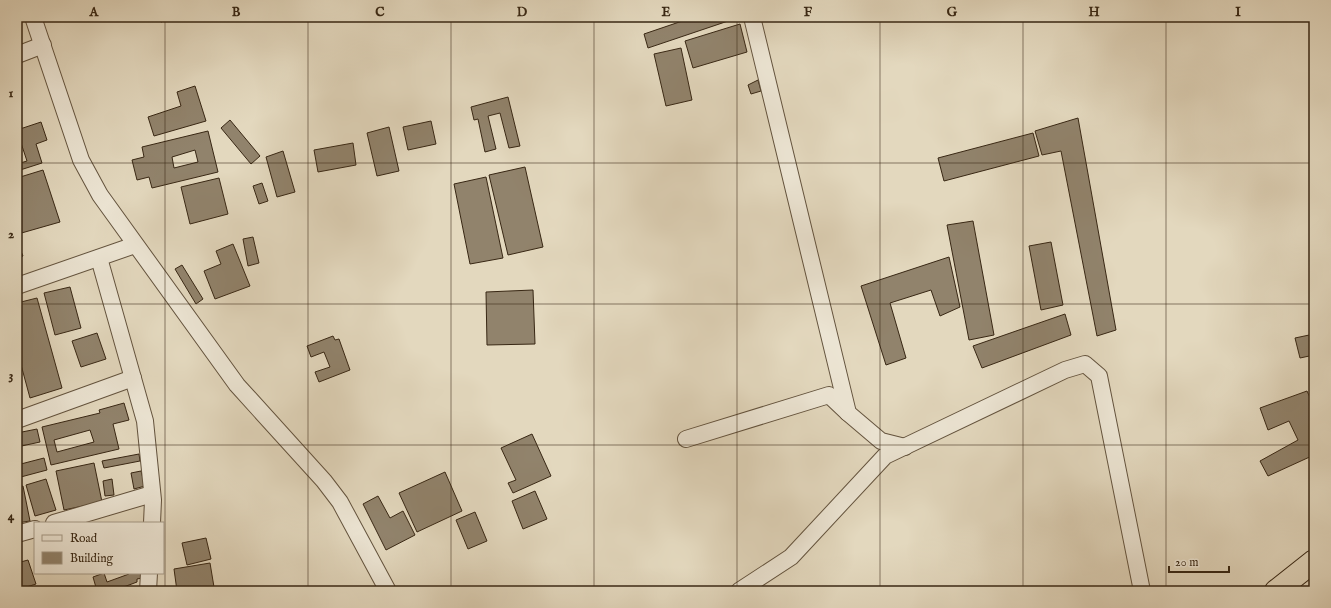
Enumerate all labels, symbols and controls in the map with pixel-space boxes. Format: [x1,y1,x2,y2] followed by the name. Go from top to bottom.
[89,4,100,21] text: A
[232,4,241,21] text: B
[375,4,385,21] text: C
[517,4,528,21] text: D
[661,4,671,21] text: E
[804,4,813,21] text: F
[947,4,958,21] text: G
[1088,4,1100,21] text: H
[1235,4,1241,21] text: I
[9,85,14,102] text: 1
[8,226,14,243] text: 2
[9,367,14,384] text: 3
[8,508,15,525] text: 4
[34,522,164,574] legend
[70,531,98,546] text: Road
[1169,548,1229,574] scale bar
[70,551,114,566] text: Building
[1175,555,1198,570] text: 20 m

